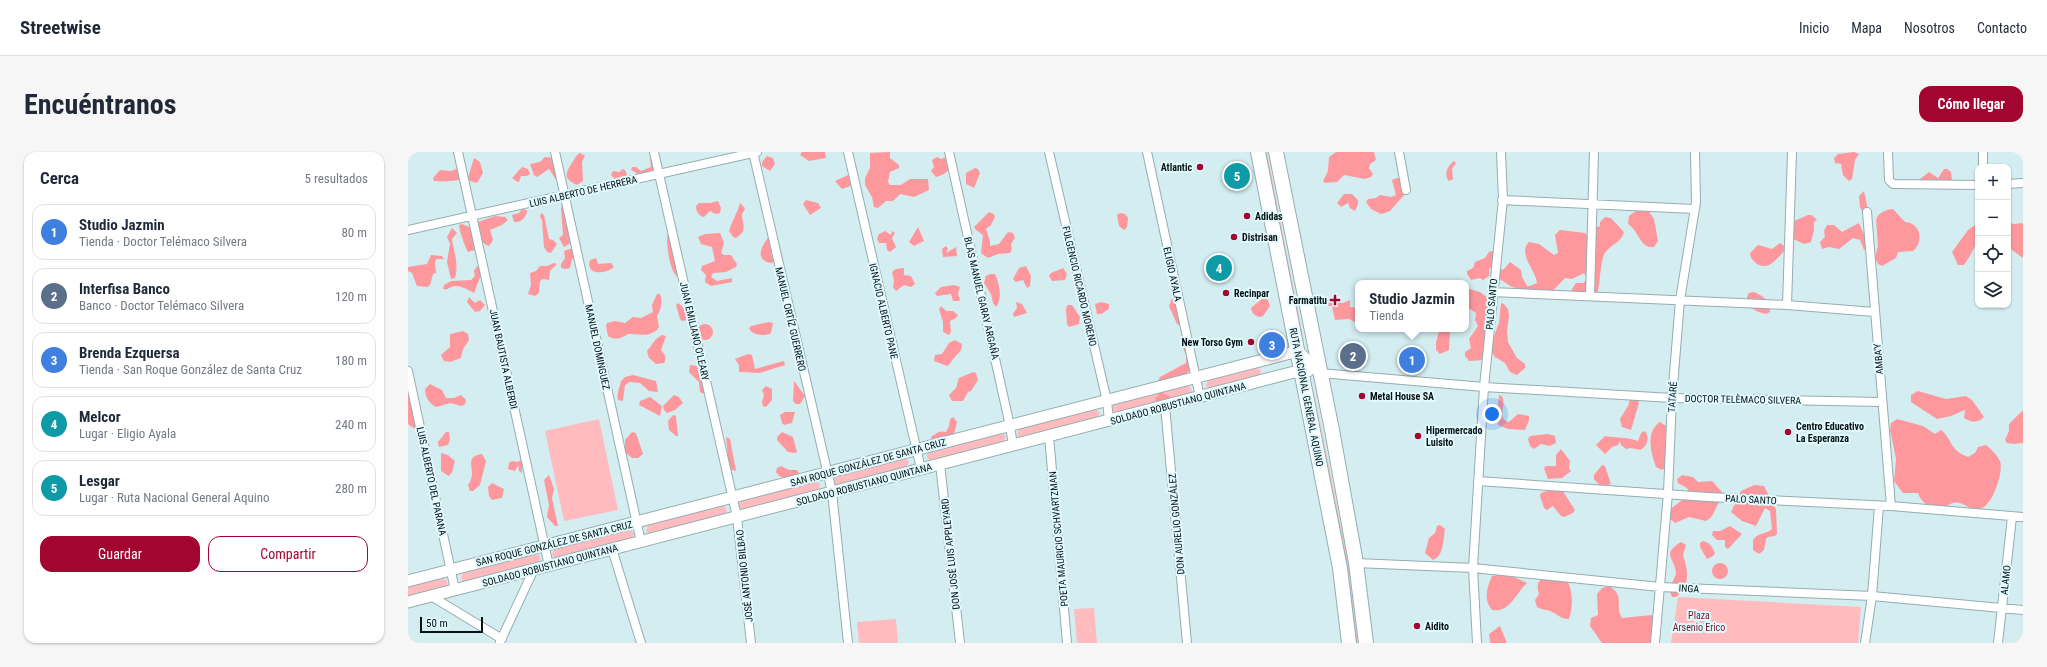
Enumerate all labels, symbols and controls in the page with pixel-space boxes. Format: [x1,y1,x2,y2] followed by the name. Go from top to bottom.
[20,16,101,39] text: Streetwise
[1799,20,1829,36] text: Inicio
[1851,20,1882,36] text: Mapa
[1904,20,1955,36] text: Nosotros
[1977,20,2027,36] text: Contacto
[1919,86,2023,122] button: Cómo llegar
[24,88,176,121] text: Encuéntranos
[1224,161,1250,191] pin: 5
[1161,162,1192,173] place label: Atlantic
[1195,162,1205,172] marker: Atlantic
[1975,164,2011,308] map controls
[1975,164,2011,200] button: +
[40,168,79,188] text: Cerca
[304,171,368,186] text: 5 resultados
[528,174,638,209] street label: LUIS ALBERTO DE HERRERA
[1975,200,2011,236] button: −
[1242,211,1252,221] marker: Adidas
[1255,211,1283,222] place label: Adidas
[79,216,165,234] text: Studio Jazmin
[51,225,57,240] text: 1
[341,225,367,240] text: 80 m
[1060,225,1099,347] street label: FULGENCIO RICARDO MORENO
[1229,232,1239,242] marker: Distrisan
[1242,232,1278,243] place label: Distrisan
[79,234,247,249] text: Tienda · Doctor Telémaco Silvera
[962,236,1002,361] street label: BLAS MANUEL GARAY ARGAÑA
[1975,236,2011,272] button: locate
[1161,246,1184,303] street label: ELIGIO AYALA
[1206,253,1232,283] pin: 4
[867,262,900,360] street label: IGNACIO ALBERTO PANE
[773,266,809,372] street label: MANUEL ORTÍZ GUERRERO
[1975,272,2011,308] button: layers
[1484,278,1499,330] street label: PALO SANTO
[79,280,170,298] text: Interfisa Banco
[1355,280,1469,332] popup
[678,281,711,382] street label: JUAN EMILIANO O'LEARY
[1221,288,1231,298] marker: Recinpar
[1234,288,1270,299] place label: Recinpar
[51,289,57,304] text: 2
[335,289,367,304] text: 120 m
[1369,290,1455,308] text: Studio Jazmin
[1289,295,1327,306] place label: Farmatitu
[1330,295,1340,305] marker: Farmatitu
[79,298,244,313] text: Banco · Doctor Telémaco Silvera
[583,303,612,391] street label: MANUEL DOMINGUEZ
[488,308,519,410] street label: JUAN BAUTISTA ALBERDI
[1369,308,1404,323] text: Tienda
[1288,327,1325,468] street label: RUTA NACIONAL GENERAL AQUINO
[1259,330,1285,360] pin: 3
[1181,337,1243,348] place label: New Torso Gym
[1246,337,1256,347] marker: New Torso Gym
[1340,341,1366,371] pin: 2
[1872,342,1885,375] street label: AMBA'Y
[79,344,180,362] text: Brenda Ezquersa
[1399,345,1425,375] pin: 1
[51,353,57,368] text: 3
[335,353,367,368] text: 180 m
[79,362,302,377] text: Tienda · San Roque González de Santa Cruz
[1109,380,1247,427] street label: SOLDADO ROBUSTIANO QUINTANA
[1665,381,1679,413] street label: TATARÉ
[1357,391,1367,401] marker: Metal House SA
[1370,391,1434,402] place label: Metal House SA
[1685,392,1801,406] street label: DOCTOR TELÈMACO SILVERA
[1482,404,1502,424] your location
[79,408,121,426] text: Melcor
[51,417,57,432] text: 4
[335,417,367,432] text: 240 m
[1796,421,1864,444] place label: Centro Educativo La Esperanza
[1426,425,1482,448] place label: Hipermercado Luisito
[79,426,176,441] text: Lugar · Eligio Ayala
[415,426,448,537] street label: LUIS ALBERTO DEL PARANA
[1783,427,1793,437] marker: Centro Educativo La Esperanza
[1413,431,1423,441] marker: Hipermercado Luisito
[789,435,947,489] street label: SAN ROQUE GONZÁLEZ DE SANTA CRUZ
[795,461,933,508] street label: SOLDADO ROBUSTIANO QUINTANA
[1047,471,1070,607] street label: POETA MAURICIO SCHVARTZMAN
[79,472,120,490] text: Lesgar
[1166,473,1186,575] street label: DON AURELIO GONZÁLEZ
[51,481,57,496] text: 5
[335,481,367,496] text: 280 m
[79,490,270,505] text: Lugar · Ruta Nacional General Aquino
[1725,493,1777,506] street label: PALO SANTO
[938,498,962,610] street label: DON JOSÉ LUIS APPLEYARD
[475,518,633,568] street label: SAN ROQUE GONZÁLEZ DE SANTA CRUZ
[733,529,755,623] street label: JOSÉ ANTONIO BILBAO
[40,536,200,572] button: Guardar
[208,536,368,572] button: Compartir
[481,542,619,589] street label: SOLDADO ROBUSTIANO QUINTANA
[1998,565,2013,596] street label: ALAMO
[1679,582,1700,595] street label: INGA
[1673,610,1725,633] park label: Plaza Arsenio Erico
[420,615,483,634] scale bar
[426,617,448,630] text: 50 m
[1412,621,1422,631] marker: Aidito
[1425,621,1449,632] place label: Aidito

